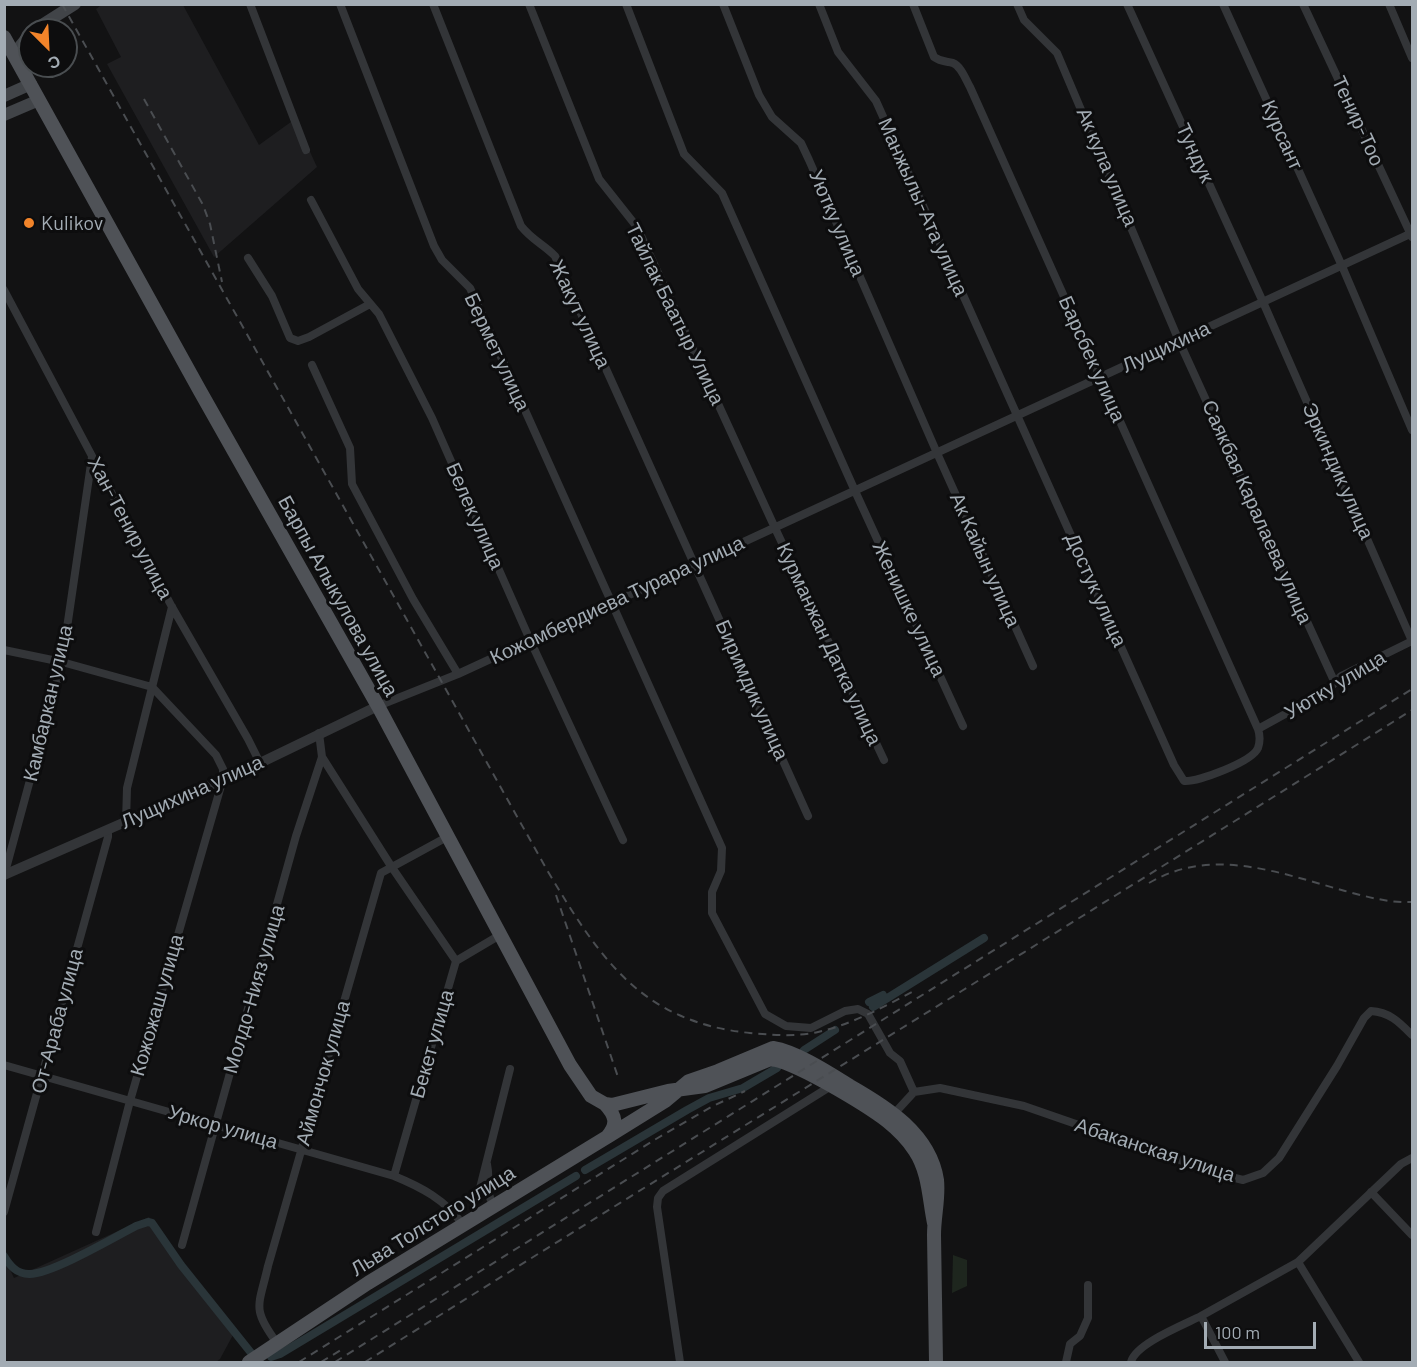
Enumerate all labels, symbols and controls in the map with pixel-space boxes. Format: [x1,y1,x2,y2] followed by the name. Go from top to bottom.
[18,18,78,78] north arrow
[46,52,64,74] text: С
[1327,72,1389,170] street label: Тенир-Тоо
[1256,96,1308,174] street label: Курсант
[1071,104,1143,230] street label: Ак кула улица
[873,114,973,300] street label: Манжылы-Ата улица
[1171,120,1219,186] street label: Тундук
[804,166,870,280] street label: Уютку улица
[41,211,103,235] place label: Kulikov
[22,216,36,230] marker: Kulikov
[620,219,730,409] street label: Тайлак Баатыр Улица
[544,256,616,372] street label: Жакут улица
[459,289,535,415] street label: Бермет улица
[1053,292,1131,426] street label: Барсбек улица
[1118,316,1214,378] street label: Лущихина
[1197,396,1317,628] street label: Саякбая Каралаева улица
[1297,399,1379,543] street label: Эркиндик улица
[82,453,178,603] street label: Хан-Тенир улица
[441,459,509,573] street label: Белек улица
[945,489,1025,631] street label: Ак Кайын улица
[273,491,403,701] street label: Барпы Алыкулова улица
[1060,529,1132,651] street label: Достук улица
[486,531,748,669] street label: Кожомбердиева Турара улица
[867,537,951,681] street label: Женишке улица
[771,539,887,749] street label: Курманжан Датка улица
[710,616,794,764] street label: Биримдик улица
[18,622,78,784] street label: Камбаркан улица
[1280,645,1390,725] street label: Уютку улица
[117,750,267,834] street label: Лущихина улица
[218,902,290,1076] street label: Молдо-Нияз улица
[125,931,189,1079] street label: Кожожаш улица
[26,946,88,1096] street label: От-Араба улица
[405,987,459,1101] street label: Бекет улица
[291,998,355,1148] street label: Аймончок улица
[165,1100,281,1154] street label: Уркор улица
[1072,1113,1238,1187] street label: Абаканская улица
[346,1161,520,1281] street label: Льва Толстого улица
[1207,1310,1320,1348] scale bar
[1215,1321,1260,1343] text: 100 m

